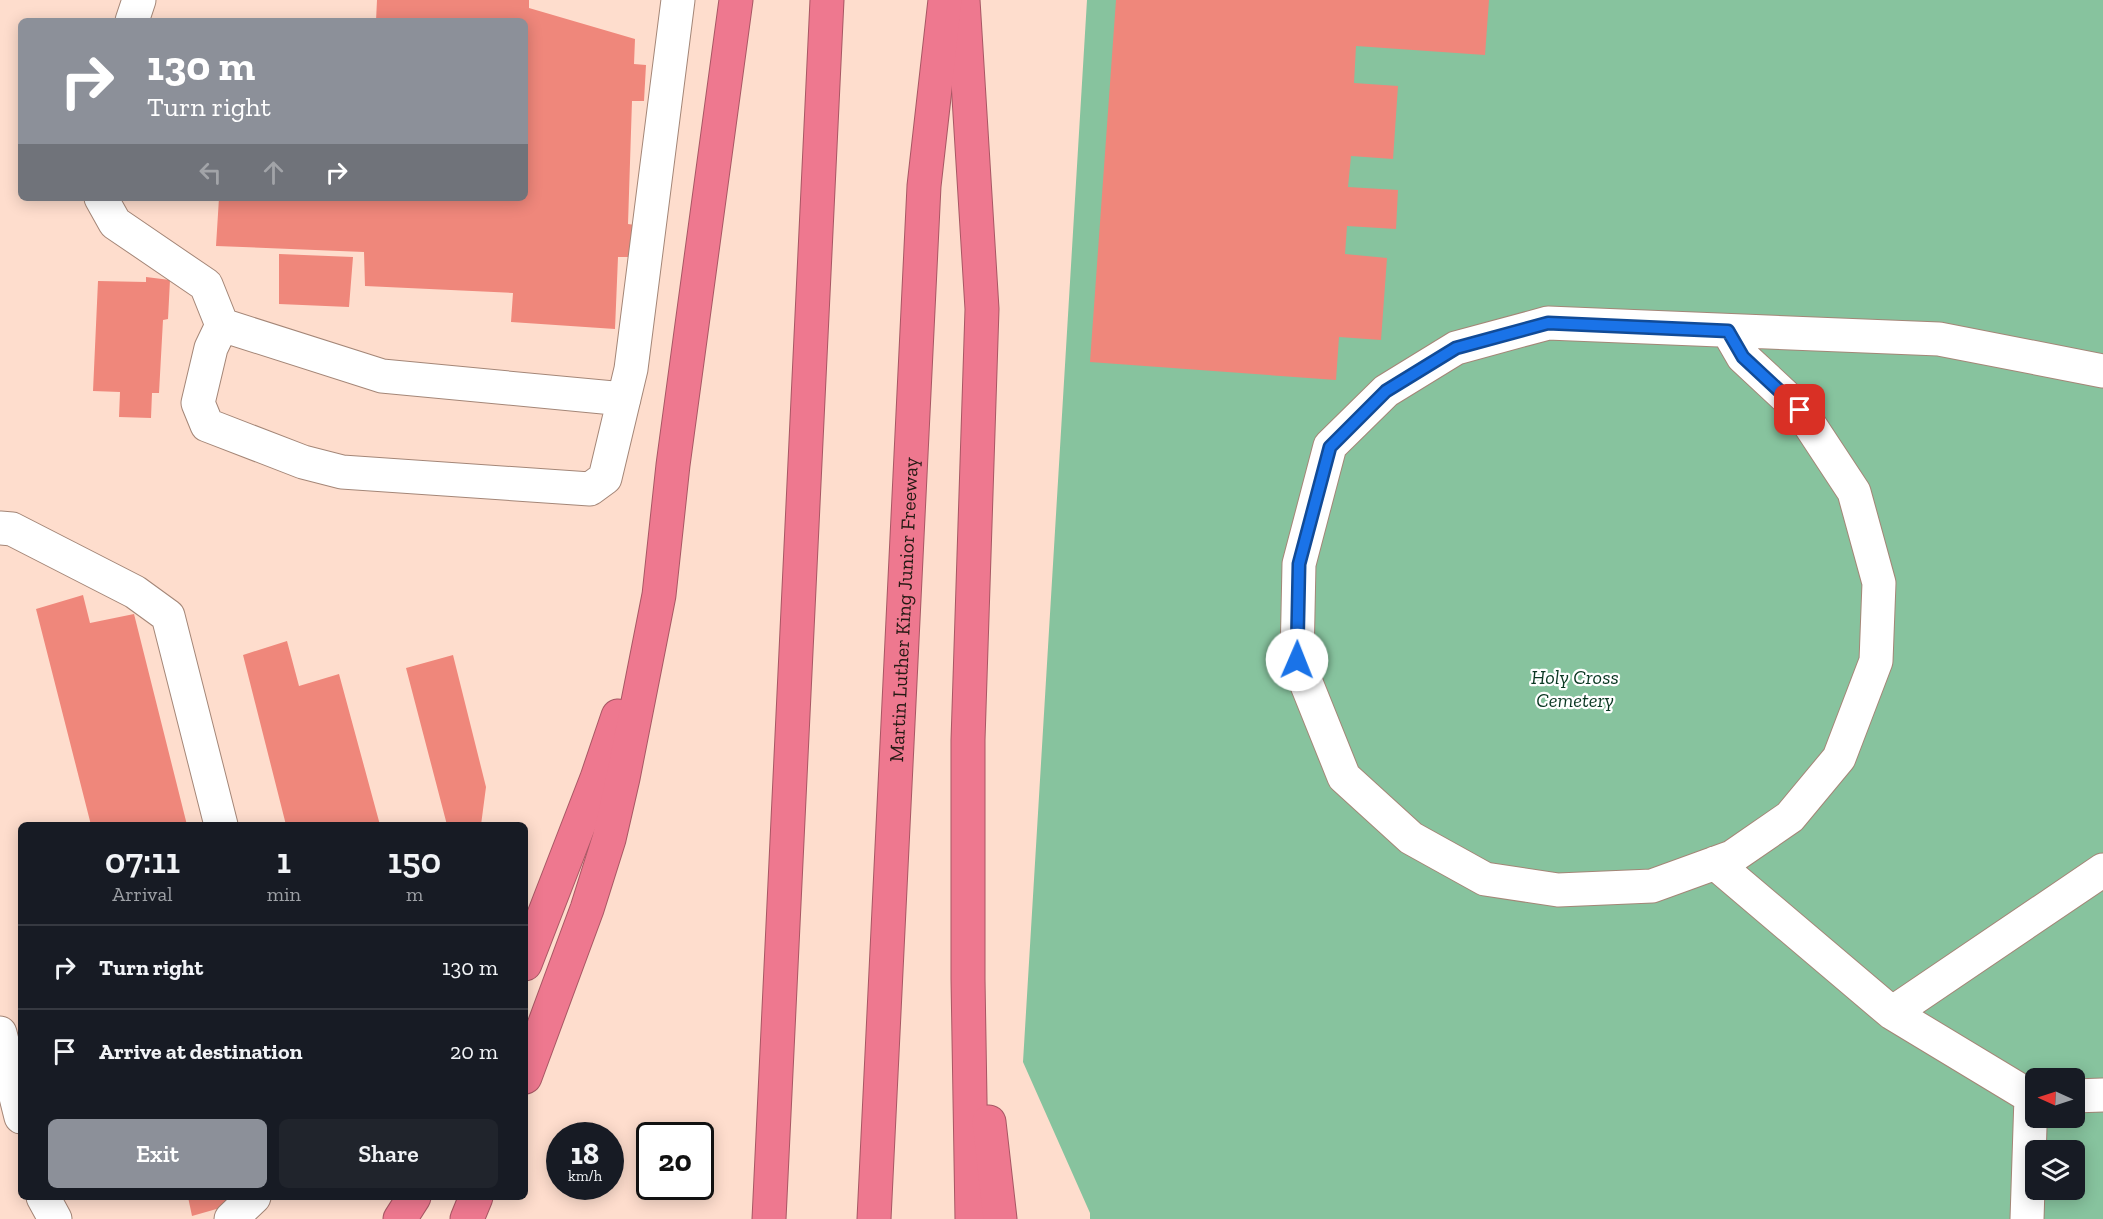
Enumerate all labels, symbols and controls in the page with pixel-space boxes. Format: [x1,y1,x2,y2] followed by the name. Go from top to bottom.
[147,40,255,91] text: 130 m
[48,42,126,120] icon: right
[147,91,271,123] text: Turn right
[194,156,227,189] icon: left
[257,156,290,189] icon: ahead
[320,156,353,189] icon: right
[1774,384,1825,435] pin
[1783,393,1816,426] icon: arrive
[884,456,923,763] street label: Martin Luther King Junior Freeway
[1265,628,1329,692] position arrow
[1531,665,1619,712] park label: Holy Cross Cemetery
[105,839,180,882] text: 07:11
[277,839,291,882] text: 1
[388,839,441,882] text: 150
[112,882,172,906] text: Arrival
[267,882,301,906] text: min
[406,882,423,906] text: m
[48,951,81,984] icon: right
[99,954,203,981] text: Turn right
[442,954,498,981] text: 130 m
[48,1035,81,1068] icon: arrive
[99,1038,302,1065] text: Arrive at destination
[450,1038,498,1065] text: 20 m
[2025,1068,2085,1128] north arrow
[2025,1068,2085,1200] map controls
[48,1119,267,1188] button: Exit
[279,1119,498,1188] button: Share
[636,1122,714,1200] speed limit sign: 20
[571,1136,599,1172] text: 18
[2025,1140,2085,1200] button: layers
[568,1167,602,1185] text: km/h

